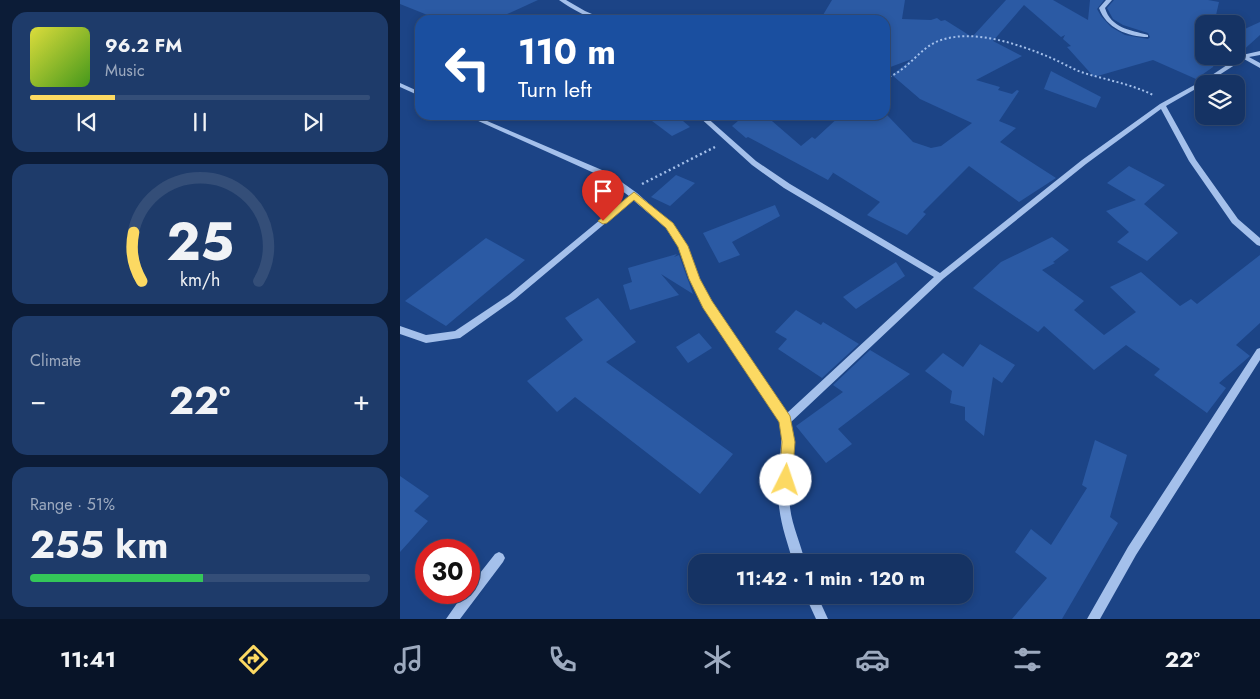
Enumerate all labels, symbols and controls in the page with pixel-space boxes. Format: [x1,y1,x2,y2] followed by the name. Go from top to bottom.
[1195,15,1245,125] map controls
[1195,15,1245,65] button: search
[518,27,616,77] text: 110 m
[105,32,182,59] text: 96.2 FM
[435,35,500,100] icon: left
[105,59,145,82] text: Music
[518,73,592,105] text: Turn left
[1195,75,1245,125] button: layers
[73,108,101,136] icon: previous
[186,108,214,136] icon: pause
[299,108,327,136] icon: next
[582,170,624,221] pin
[589,177,617,205] icon: arrive
[166,204,234,280] text: 25
[180,267,220,293] text: km/h
[30,349,81,372] text: Climate
[169,373,230,428] text: 22°
[30,380,47,421] text: −
[353,380,370,421] text: +
[759,453,811,505] position arrow
[30,493,115,516] text: Range · 51%
[30,517,168,572] text: 255 km
[415,539,480,604] speed limit sign: 30
[736,565,925,592] text: 11:42 · 1 min · 120 m
[236,642,271,677] icon: directions
[391,642,426,677] icon: music
[545,642,580,677] icon: phone
[700,642,735,677] icon: climate
[855,642,890,677] icon: car
[1010,642,1045,677] icon: filters
[60,643,116,675] text: 11:41
[1165,643,1200,675] text: 22°

